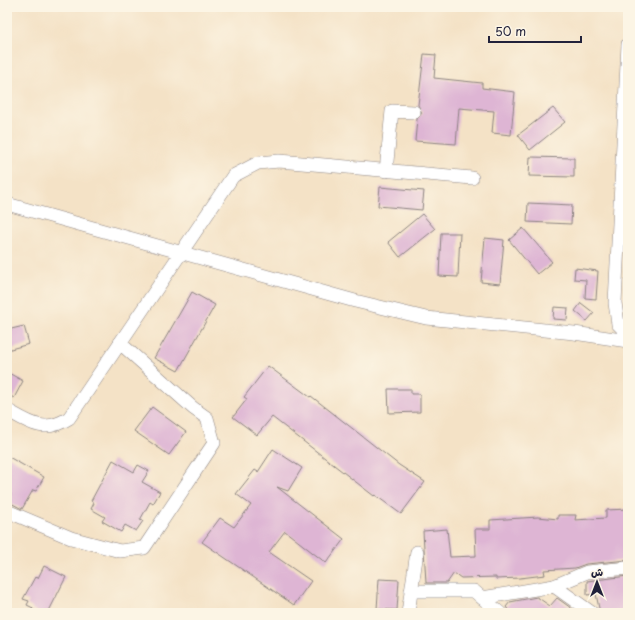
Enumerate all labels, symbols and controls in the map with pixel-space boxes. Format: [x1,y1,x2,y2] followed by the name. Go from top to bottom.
[489,18,581,44] scale bar
[495,22,526,40] text: 50 m
[577,562,617,602] north arrow
[591,563,603,580] text: ش

